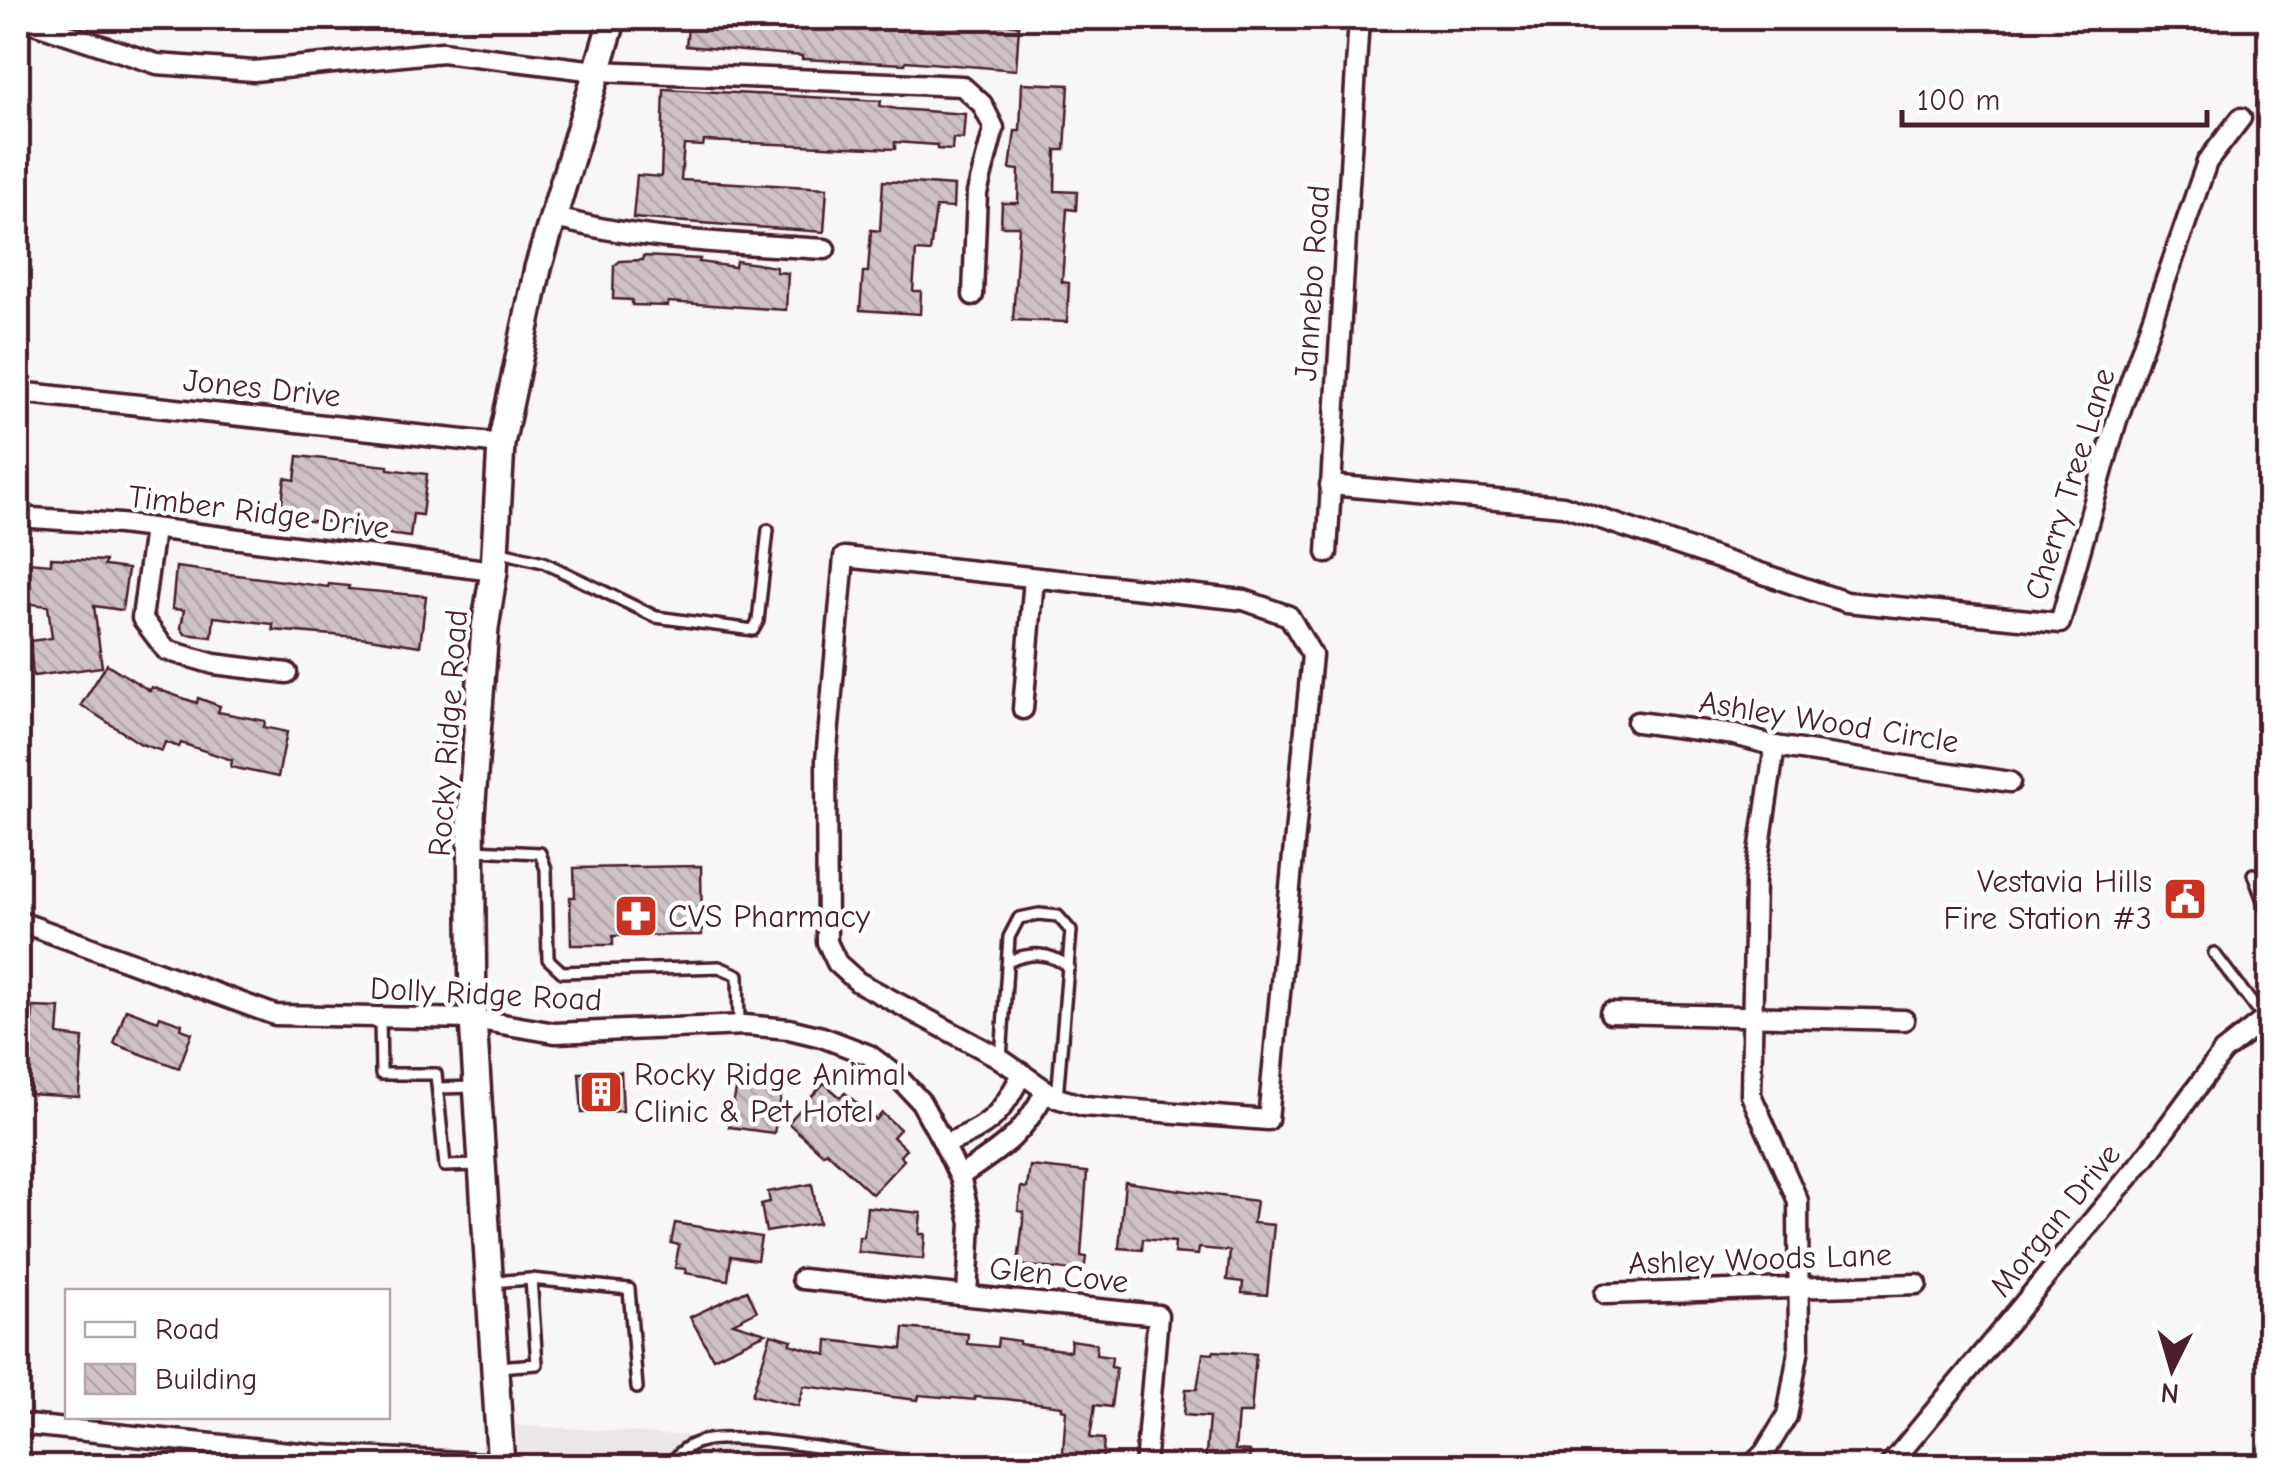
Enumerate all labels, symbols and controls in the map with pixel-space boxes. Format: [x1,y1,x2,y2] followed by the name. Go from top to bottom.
[1902,65,2207,127] scale bar
[1917,83,2000,118] text: 100 m
[1287,184,1337,382] street label: Jannebo Road
[181,361,343,415] street label: Jones Drive
[2017,364,2123,604] street label: Cherry Tree Lane
[126,478,392,546] street label: Timber Ridge Drive
[421,608,475,858] street label: Rocky Ridge Road
[1697,683,1961,761] street label: Ashley Wood Circle
[1943,863,2152,937] place label: Vestavia Hills Fire Station #3
[2162,876,2208,922] public building icon: Vestavia Hills Fire Station #3
[613,893,659,939] pharmacy icon: CVS Pharmacy
[668,898,871,935] place label: CVS Pharmacy
[369,969,603,1019] street label: Dolly Ridge Road
[634,1056,906,1130] place label: Rocky Ridge Animal Clinic & Pet Hotel
[578,1069,624,1115] building icon: Rocky Ridge Animal Clinic & Pet Hotel
[1982,1136,2128,1304] street label: Morgan Drive
[1627,1236,1893,1282] street label: Ashley Woods Lane
[988,1249,1130,1301] street label: Glen Cove
[65,1289,390,1419] legend
[155,1312,220,1347] text: Road
[2122,1319,2222,1419] north arrow
[155,1362,258,1397] text: Building
[2159,1376,2180,1410] text: N

